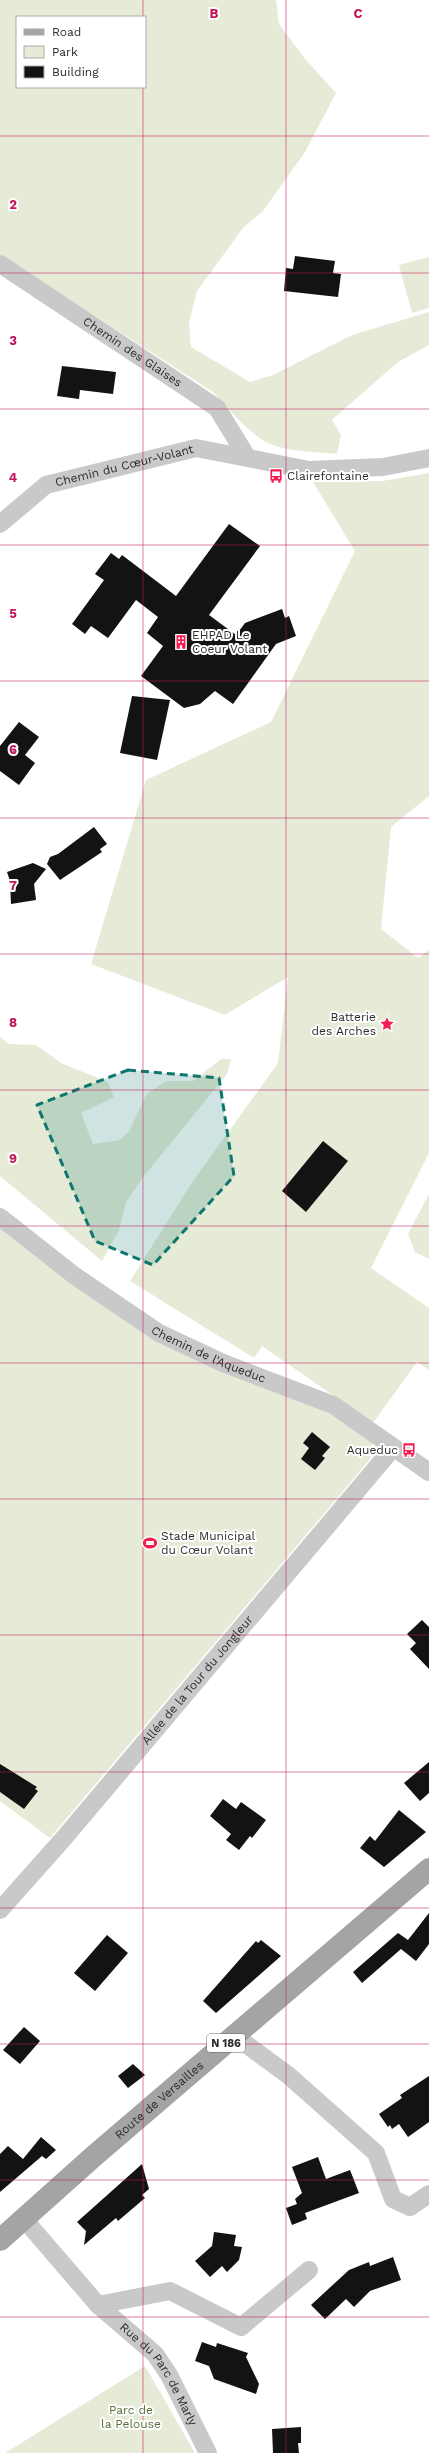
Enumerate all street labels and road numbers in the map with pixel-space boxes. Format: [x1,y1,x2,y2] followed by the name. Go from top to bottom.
[80,314,185,390] street label: Chemin des Glaises
[54,442,195,489] street label: Chemin du Cœur-Volant
[149,1323,268,1386] street label: Chemin de l'Aqueduc
[139,1613,256,1747] street label: Allée de la Tour du Jongleur
[207,2034,245,2052] road number: N 186
[112,2058,206,2142] street label: Route de Versailles
[117,2320,201,2429] street label: Rue du Parc de Marly

